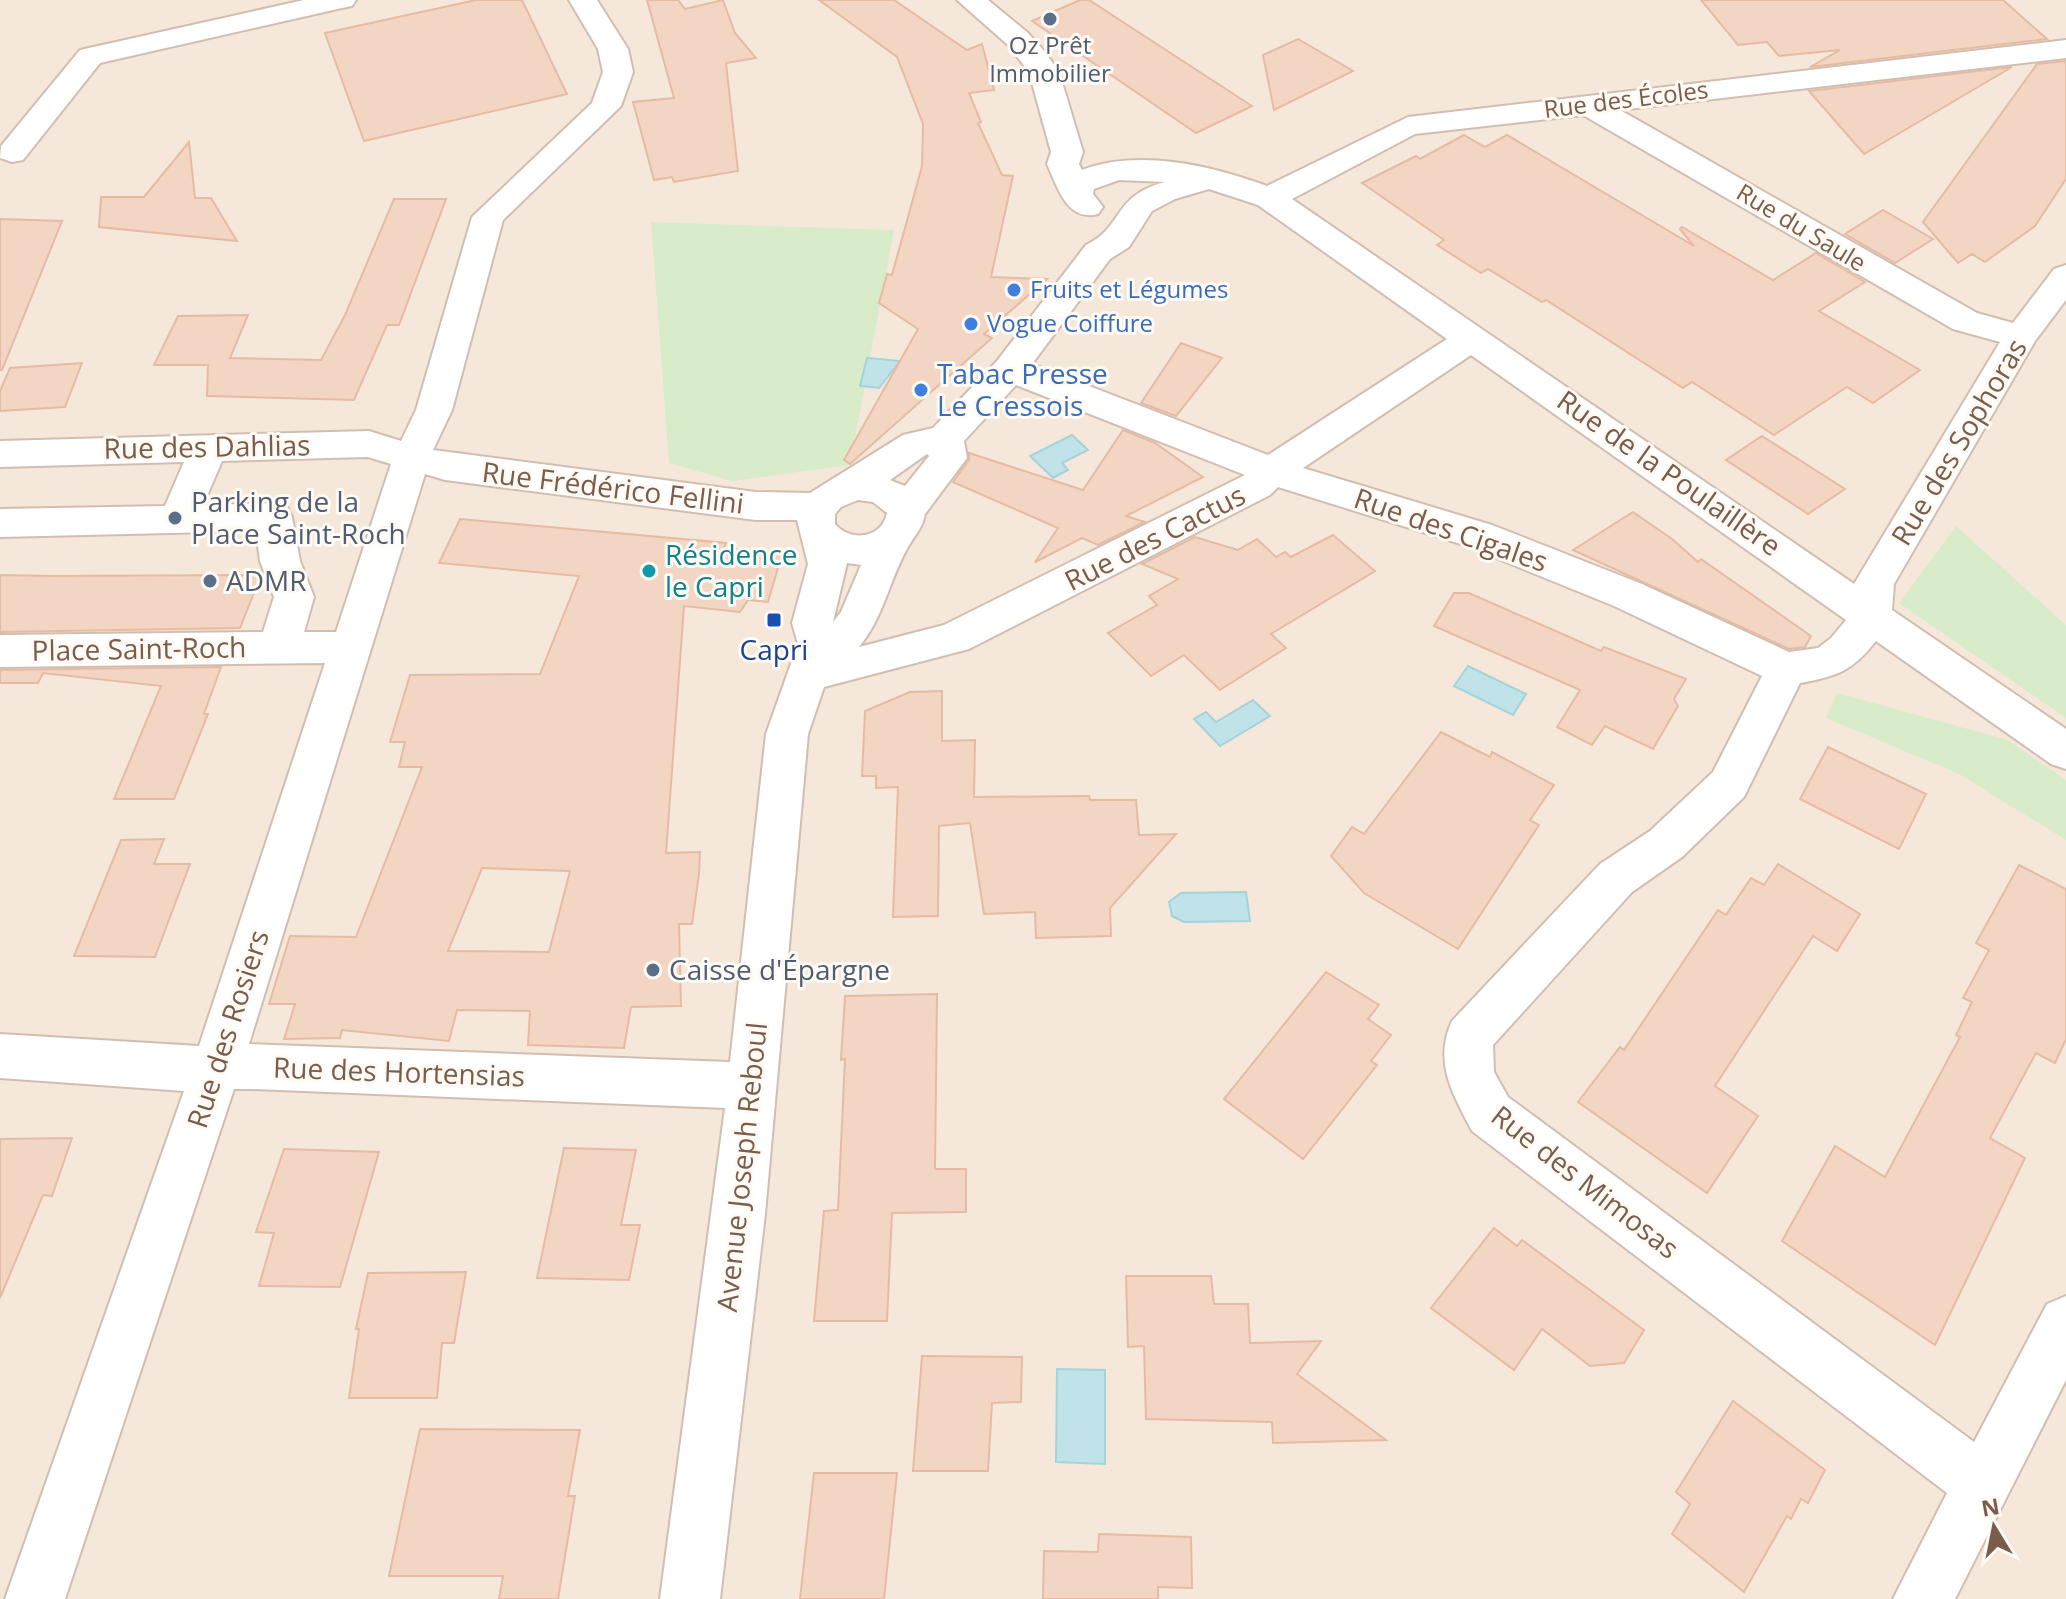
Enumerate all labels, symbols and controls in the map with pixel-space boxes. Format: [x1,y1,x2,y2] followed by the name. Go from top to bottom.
[1041,10,1059,28] marker: Oz Prêt Immobilier
[989,28,1111,89] place label: Oz Prêt Immobilier
[1542,72,1710,125] street label: Rue des Écoles
[1731,175,1873,278] street label: Rue du Saule
[1030,272,1228,305] place label: Fruits et Légumes
[1005,281,1023,299] marker: Fruits et Légumes
[987,306,1153,339] place label: Vogue Coiffure
[962,315,980,333] marker: Vogue Coiffure
[1881,331,2035,552] street label: Rue des Sophoras
[937,354,1108,424] place label: Tabac Presse Le Cressois
[912,381,930,399] marker: Tabac Presse Le Cressois
[1550,381,1789,564] street label: Rue de la Poulaillère
[103,425,311,467] street label: Rue des Dahlias
[480,452,746,522] street label: Rue Frédérico Fellini
[1058,475,1251,599] street label: Rue des Cactus
[1349,478,1553,580] street label: Rue des Cigales
[191,482,406,552] place label: Parking de la Place Saint-Roch
[166,509,184,527] marker: Parking de la Place Saint-Roch
[665,535,798,605] place label: Résidence le Capri
[226,561,307,599] place label: ADMR
[640,562,658,580] marker: Résidence le Capri
[201,572,219,590] marker: ADMR
[765,611,783,629] marker: Capri
[31,627,247,669] street label: Place Saint-Roch
[740,630,808,668] place label: Capri
[177,925,277,1133] street label: Rue des Rosiers
[669,950,890,988] place label: Caisse d'Épargne
[644,961,662,979] marker: Caisse d'Épargne
[707,1020,775,1314] street label: Avenue Joseph Reboul
[272,1048,526,1094] street label: Rue des Hortensias
[1484,1096,1687,1266] street label: Rue des Mimosas
[1954,1487,2034,1567] north arrow
[1979,1490,2002,1523] text: N

